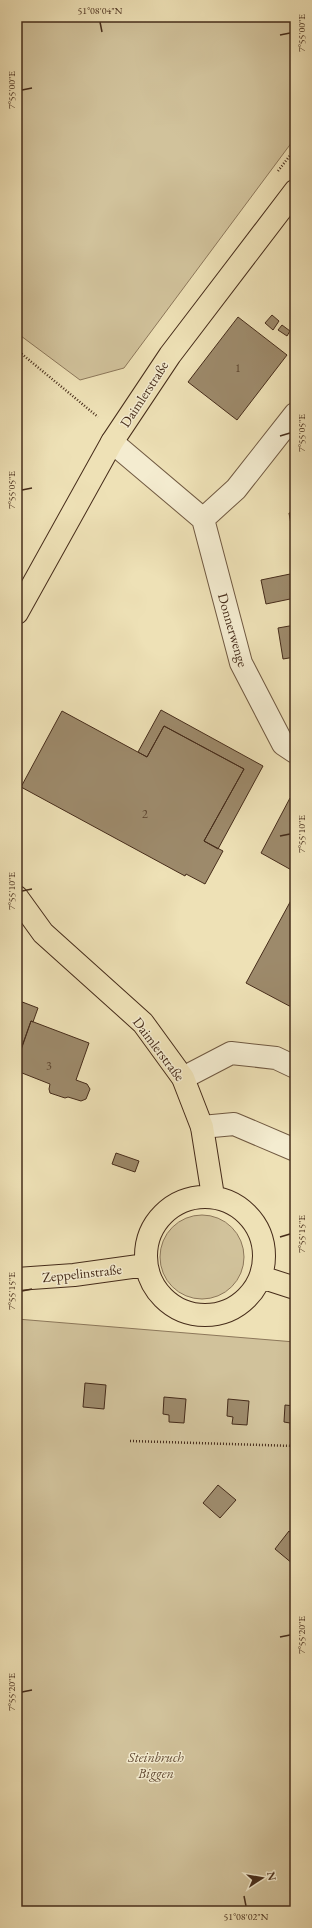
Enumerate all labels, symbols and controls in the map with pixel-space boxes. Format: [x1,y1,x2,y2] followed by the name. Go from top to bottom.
[78,4,123,17] text: 51°08'04"N
[295,14,308,52] text: 7°55'00"E
[5,71,18,109] text: 7°55'00"E
[116,357,172,431] street label: Daimlerstraße
[235,360,241,376] house number: 1
[295,414,308,452] text: 7°55'05"E
[5,471,18,509] text: 7°55'05"E
[214,591,252,670] street label: Donnerwenge
[142,806,148,822] house number: 2
[295,815,308,853] text: 7°55'10"E
[5,872,18,910] text: 7°55'10"E
[129,1013,189,1085] street label: Daimlerstraße
[46,1058,52,1074] house number: 3
[295,1215,308,1253] text: 7°55'15"E
[41,1260,123,1286] street label: Zeppelinstraße
[5,1272,18,1310] text: 7°55'15"E
[295,1616,308,1654] text: 7°55'20"E
[5,1673,18,1711] text: 7°55'20"E
[127,1748,184,1782] park label: Steinbruch Biggen
[242,1858,282,1898] north arrow
[264,1870,280,1882] text: N
[224,1910,269,1923] text: 51°08'02"N

